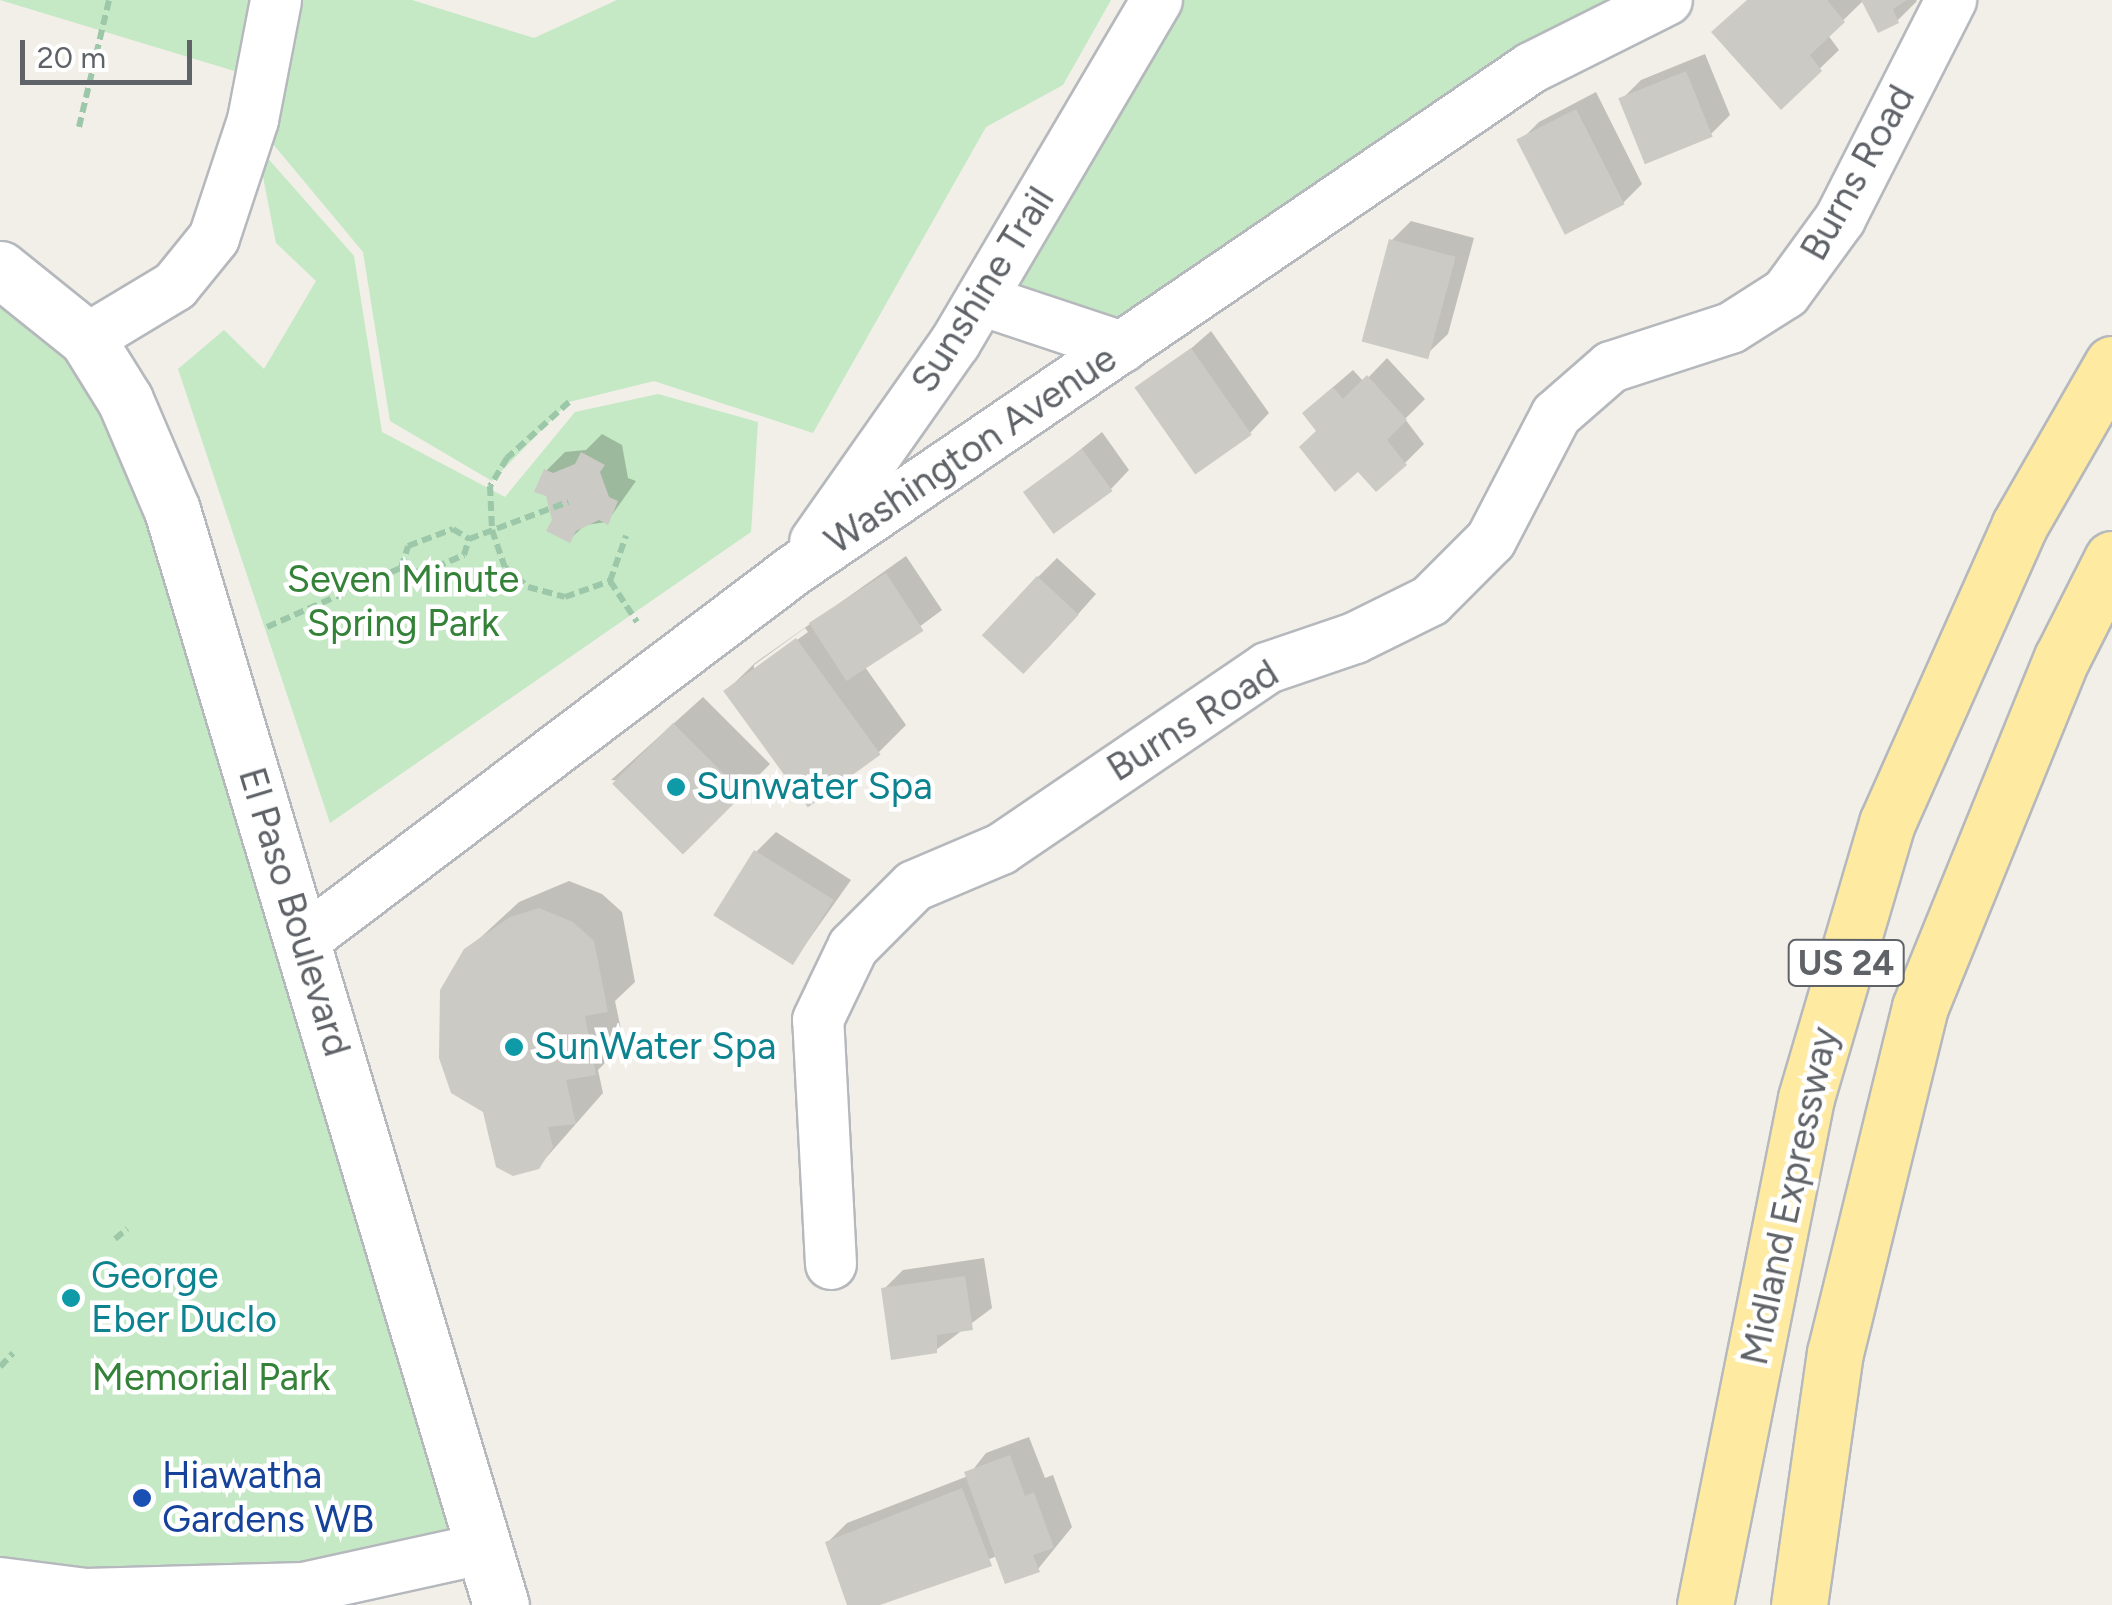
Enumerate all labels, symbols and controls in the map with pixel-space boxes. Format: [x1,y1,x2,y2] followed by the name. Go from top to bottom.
[25,20,198,82] scale bar
[37,39,106,76] text: 20 m
[1791,78,1925,268] street label: Burns Road
[902,179,1064,401] street label: Sunshine Trail
[817,336,1125,564] street label: Washington Avenue
[287,557,519,646] park label: Seven Minute Spring Park
[1099,651,1287,791] street label: Burns Road
[228,762,360,1062] street label: El Paso Boulevard
[696,764,933,810] place label: Sunwater Spa
[665,776,687,798] marker: Sunwater Spa
[1786,933,1906,993] road number: US 24
[1732,1023,1848,1369] street label: Midland Expressway
[534,1024,776,1070] place label: SunWater Spa
[503,1036,525,1058] marker: SunWater Spa
[91,1253,277,1342] place label: George Eber Duclo
[60,1287,82,1309] marker: George Eber Duclo
[92,1355,330,1401] park label: Memorial Park
[162,1453,374,1542] place label: Hiawatha Gardens WB
[131,1487,153,1509] marker: Hiawatha Gardens WB

